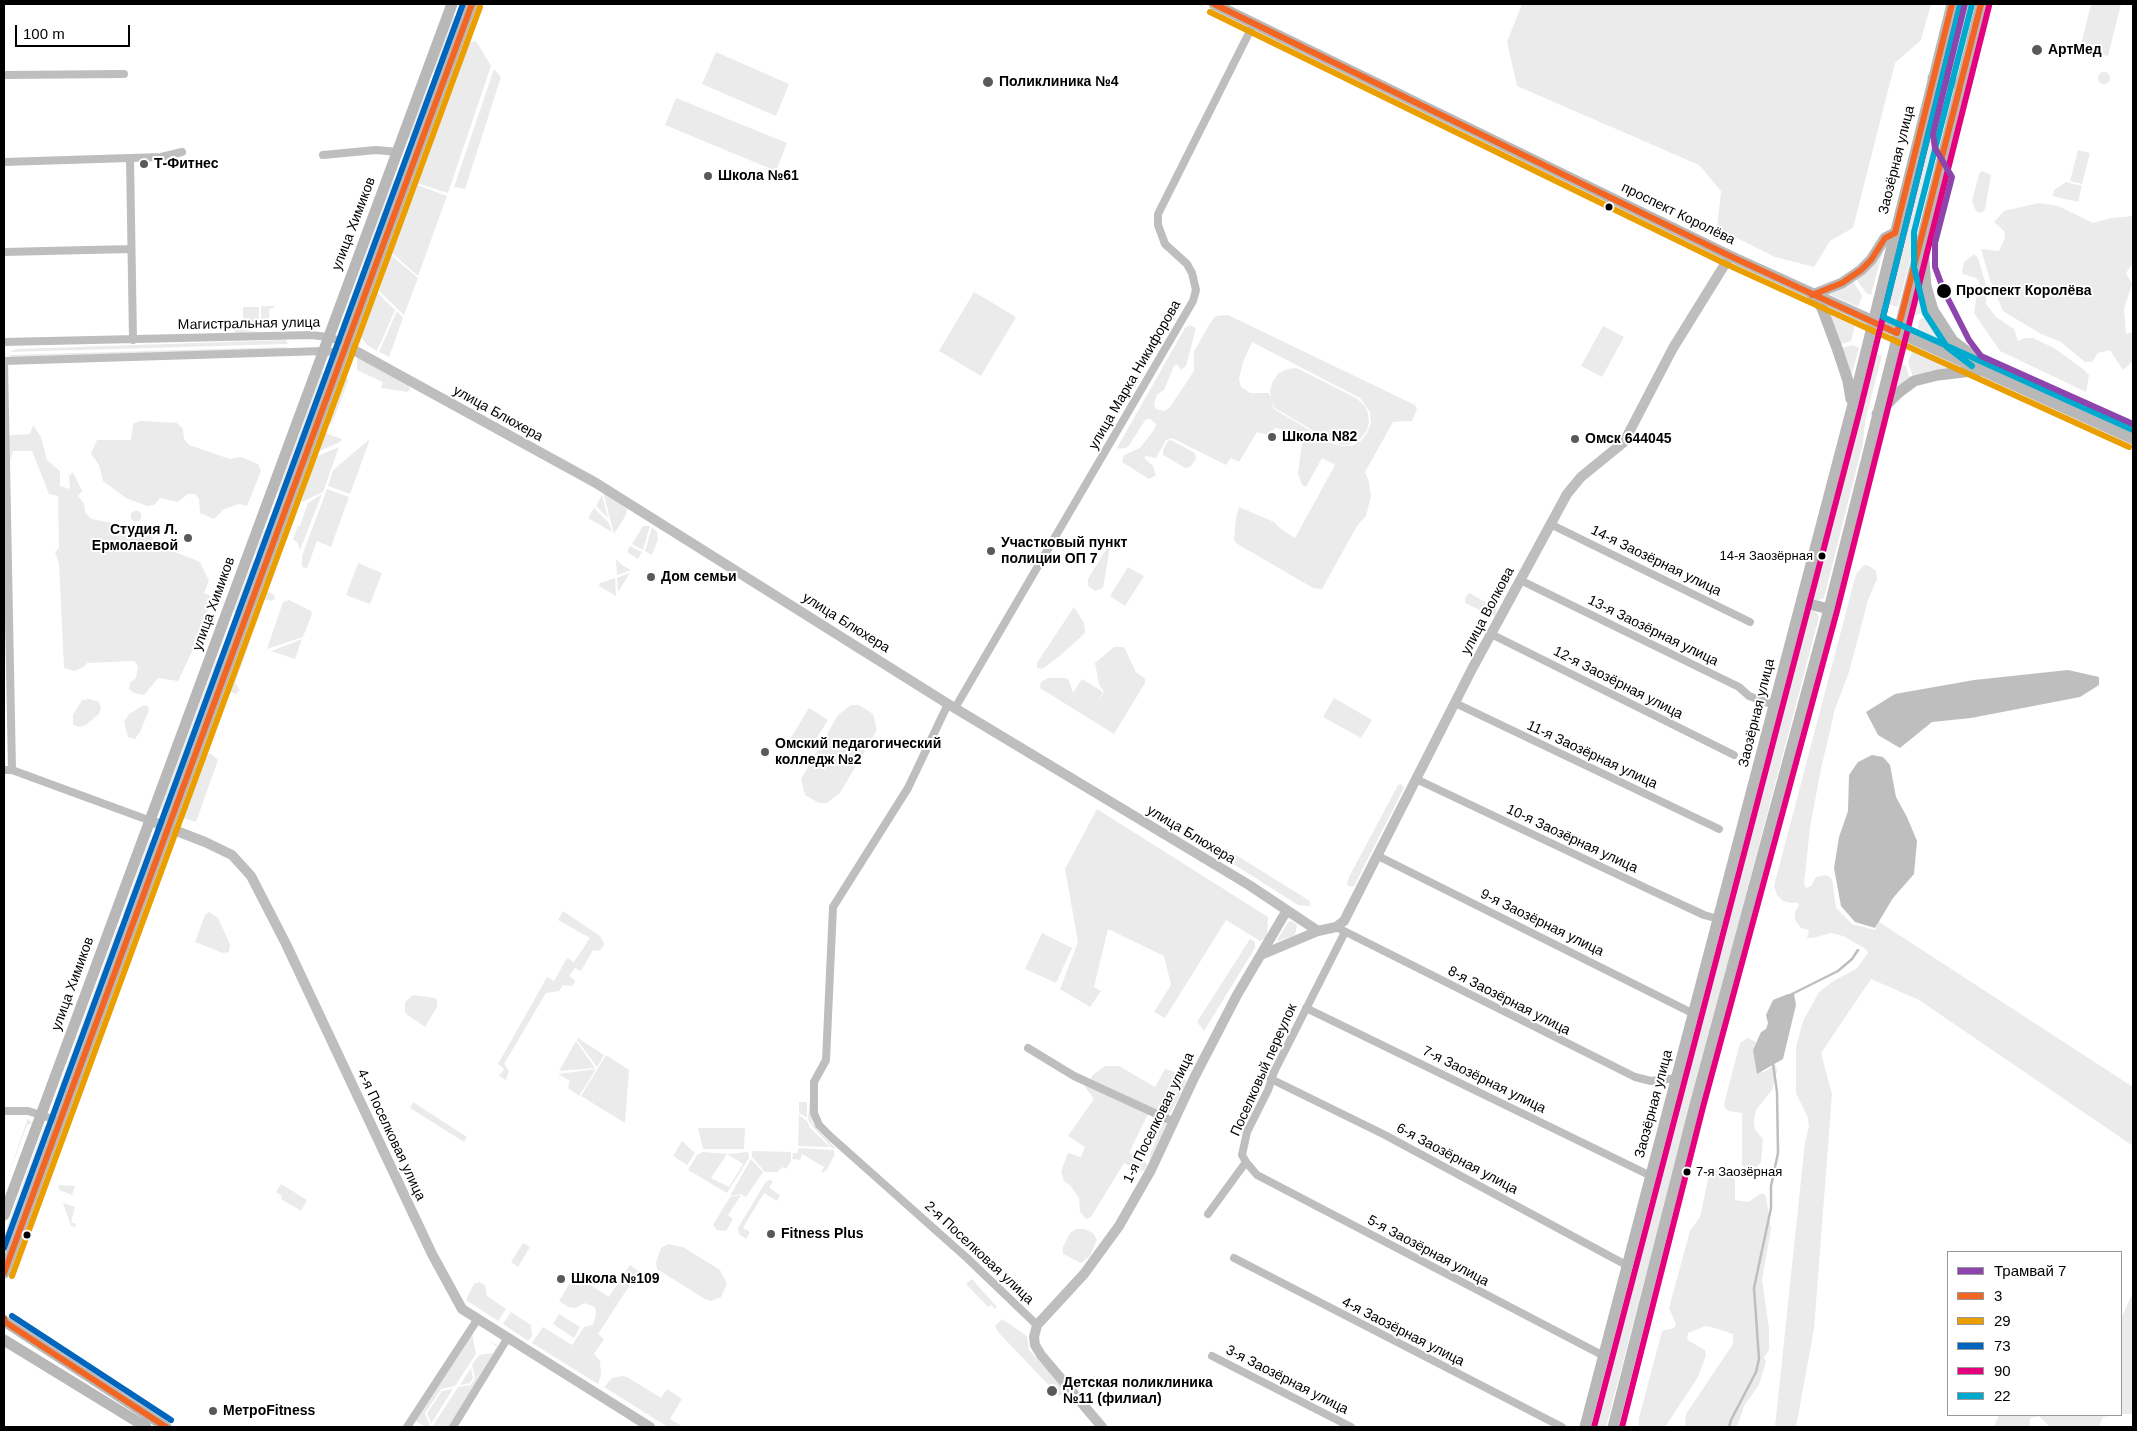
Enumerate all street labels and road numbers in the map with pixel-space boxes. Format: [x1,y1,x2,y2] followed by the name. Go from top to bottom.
[1875,104,1919,216] street label: Заозёрная улица
[329,175,379,273] street label: улица Химиков
[1618,179,1738,249] street label: проспект Королёва
[1085,297,1185,453] street label: улица Марка Никифорова
[178,314,320,334] street label: Магистральная улица
[450,382,546,446] street label: улица Блюхера
[1588,522,1724,600] street label: 14-я Заозёрная улица
[189,555,239,653] street label: улица Химиков
[1458,564,1518,658] street label: улица Волкова
[799,589,893,657] street label: улица Блюхера
[1585,592,1721,670] street label: 13-я Заозёрная улица
[1550,643,1686,723] street label: 12-я Заозёрная улица
[1735,657,1779,769] street label: Заозёрная улица
[1524,717,1660,793] street label: 11-я Заозёрная улица
[1504,801,1640,877] street label: 10-я Заозёрная улица
[1144,802,1238,868] street label: улица Блюхера
[1478,886,1606,960] street label: 9-я Заозёрная улица
[48,935,98,1033] street label: улица Химиков
[1445,963,1573,1039] street label: 8-я Заозёрная улица
[1227,1001,1301,1139] street label: Поселковый переулок
[1420,1043,1548,1117] street label: 7-я Заозёрная улица
[1631,1048,1677,1160] street label: Заозёрная улица
[1120,1050,1198,1186] street label: 1-я Поселковая улица
[353,1066,429,1204] street label: 4-я Поселковая улица
[1393,1120,1521,1198] street label: 6-я Заозёрная улица
[921,1198,1037,1308] street label: 2-я Поселковая улица
[1364,1212,1492,1290] street label: 5-я Заозёрная улица
[1339,1294,1467,1370] street label: 4-я Заозёрная улица
[1223,1342,1351,1418] street label: 3-я Заозёрная улица

